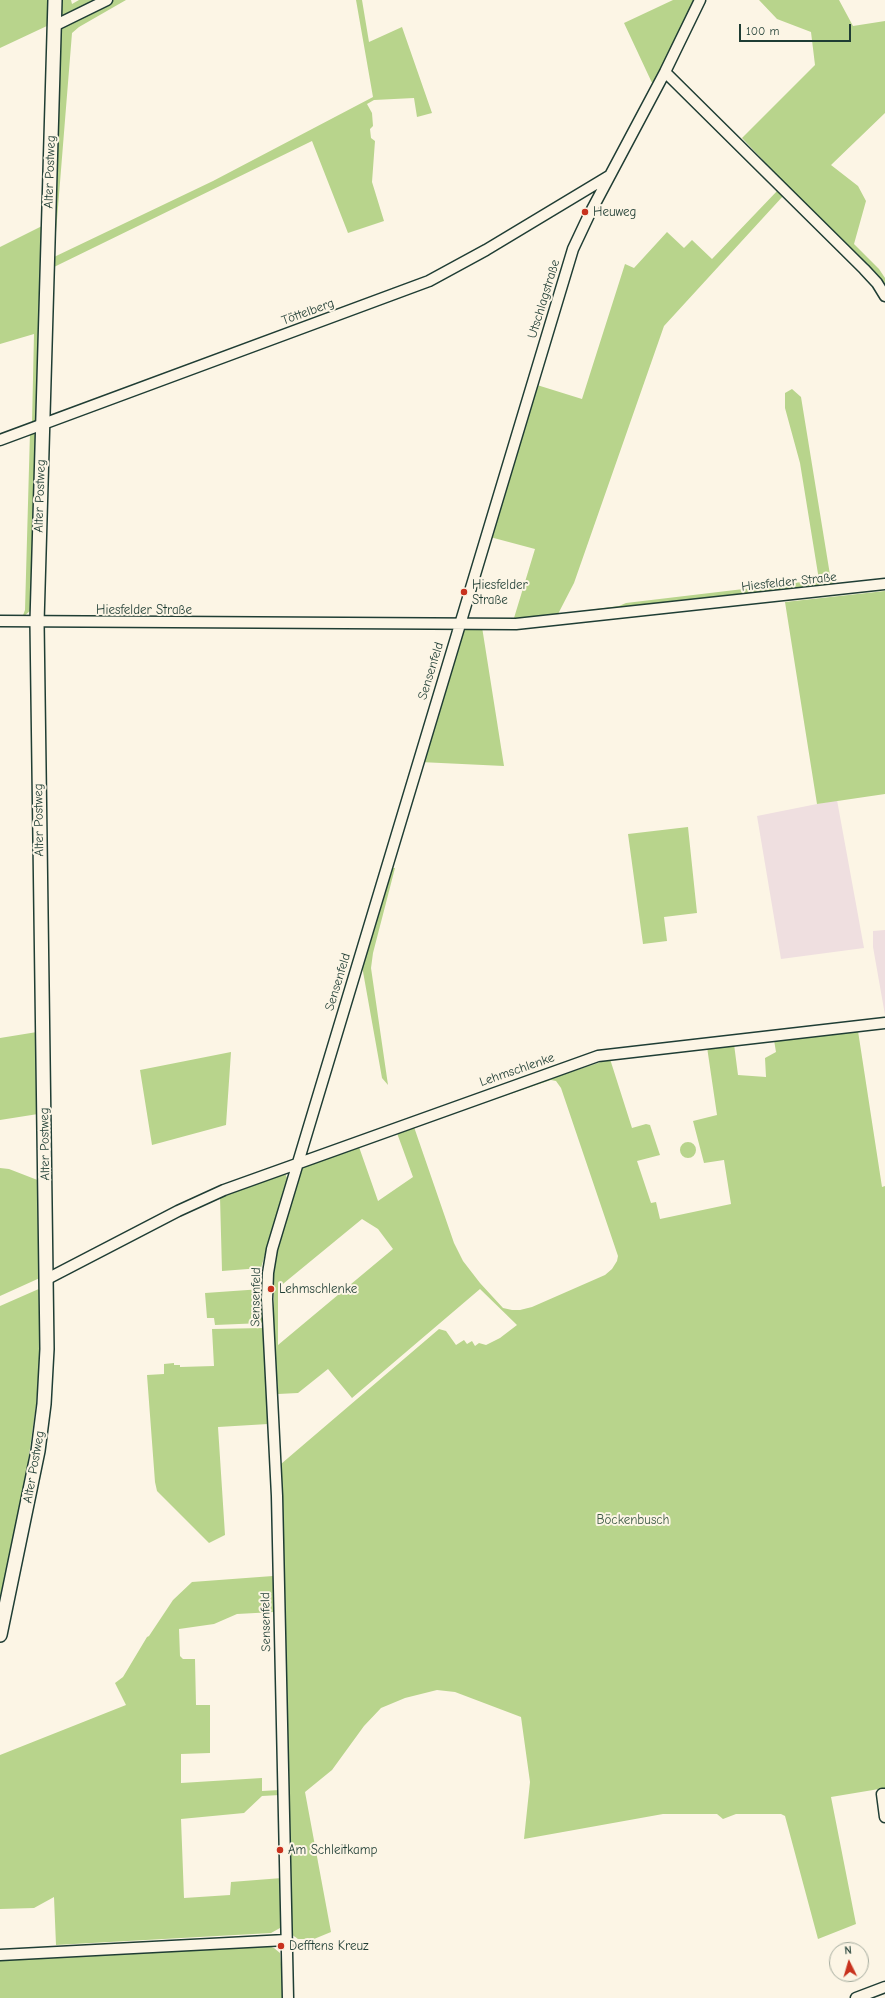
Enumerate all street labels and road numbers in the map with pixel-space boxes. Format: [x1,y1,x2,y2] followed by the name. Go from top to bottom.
[41,135,59,209] street label: Alter Postweg
[525,258,563,340] street label: Utschlagstraße
[280,295,336,329] street label: Töttelberg
[31,459,49,533] street label: Alter Postweg
[740,569,838,595] street label: Hiesfelder Straße
[96,602,192,618] street label: Hiesfelder Straße
[415,640,447,702] street label: Sensenfeld
[31,783,47,857] street label: Alter Postweg
[322,951,354,1013] street label: Sensenfeld
[477,1050,557,1090] street label: Lehmschlenke
[37,1107,53,1181] street label: Alter Postweg
[248,1267,264,1327] street label: Sensenfeld
[20,1430,48,1504] street label: Alter Postweg
[258,1592,274,1652] street label: Sensenfeld

